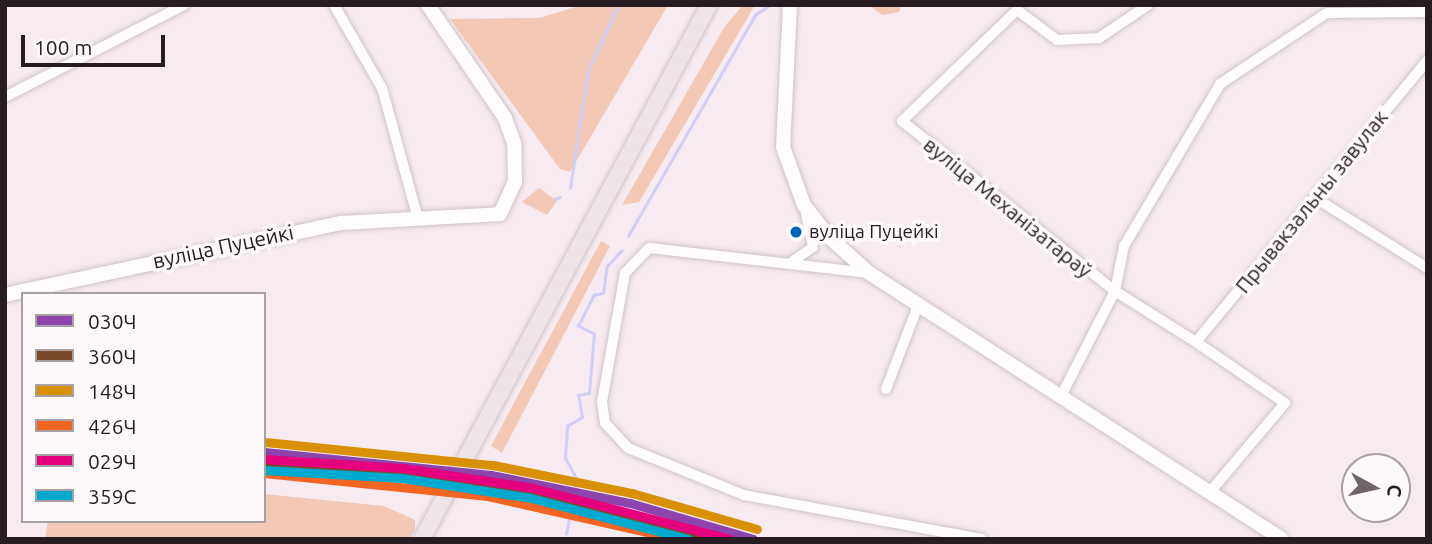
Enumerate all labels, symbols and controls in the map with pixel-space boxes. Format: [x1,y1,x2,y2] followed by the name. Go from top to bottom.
[24,21,168,65] scale bar
[34,35,92,59] text: 100 m
[1229,104,1393,298] street label: Прывакзальны завулак
[919,131,1097,283] street label: вуліца Механізатараў
[150,219,296,273] street label: вуліца Пуцейкі
[809,221,939,243] place label: вуліца Пуцейкі
[789,225,803,239] marker: вуліца Пуцейкі
[21,292,266,523] legend
[88,309,137,333] text: 030Ч
[88,344,137,368] text: 360Ч
[88,379,137,403] text: 148Ч
[88,414,137,438] text: 426Ч
[88,449,137,473] text: 029Ч
[1341,453,1411,523] north arrow
[1383,483,1407,498] text: С
[88,484,136,508] text: 359С

